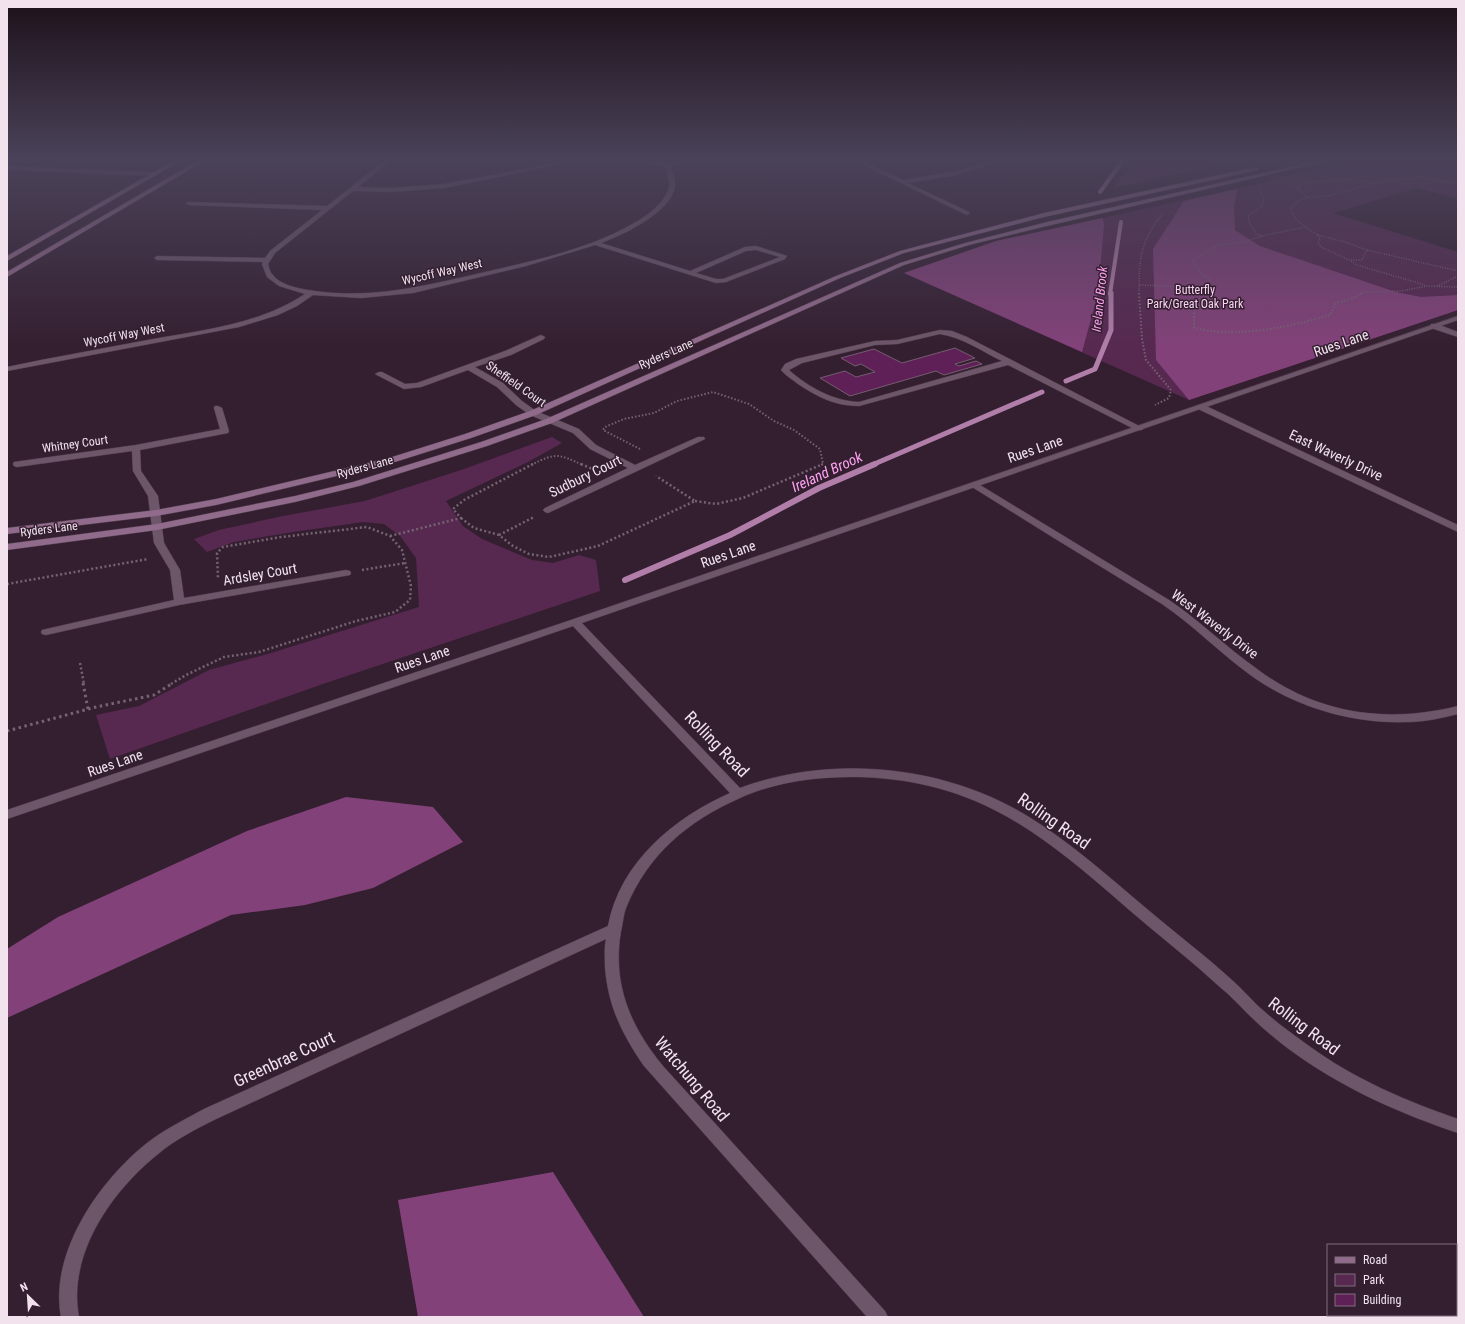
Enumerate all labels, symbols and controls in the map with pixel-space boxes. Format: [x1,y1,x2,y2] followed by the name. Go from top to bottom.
[400,256,484,288] street label: Wycoff Way West
[1089,265,1110,333] water label: Ireland Brook
[1147,283,1244,311] park label: Butterfly Park/Great Oak Park
[82,320,166,350] street label: Wycoff Way West
[1311,326,1371,360] street label: Rues Lane
[637,336,696,372] street label: Ryders Lane
[483,358,549,410] street label: Sheffield Court
[1287,426,1386,484] street label: East Waverly Drive
[41,432,109,456] street label: Whitney Court
[1005,432,1065,466] street label: Rues Lane
[789,448,866,496] water label: Ireland Brook
[546,452,624,500] street label: Sudbury Court
[335,453,395,481] street label: Ryders Lane
[20,518,79,539] street label: Ryders Lane
[698,537,758,571] street label: Rues Lane
[222,560,298,588] street label: Ardsley Court
[1168,586,1262,662] street label: West Waverly Drive
[392,642,452,676] street label: Rues Lane
[681,707,753,781] street label: Rolling Road
[85,746,145,780] street label: Rues Lane
[1014,789,1094,853] street label: Rolling Road
[1264,993,1344,1059] street label: Rolling Road
[230,1027,338,1091] street label: Greenbrae Court
[651,1032,733,1126] street label: Watchung Road
[1327,1244,1457,1316] legend
[1363,1253,1387,1267] text: Road
[1363,1273,1385,1287] text: Park
[8,1276,48,1316] north arrow
[18,1280,30,1295] text: N
[1363,1293,1401,1307] text: Building

